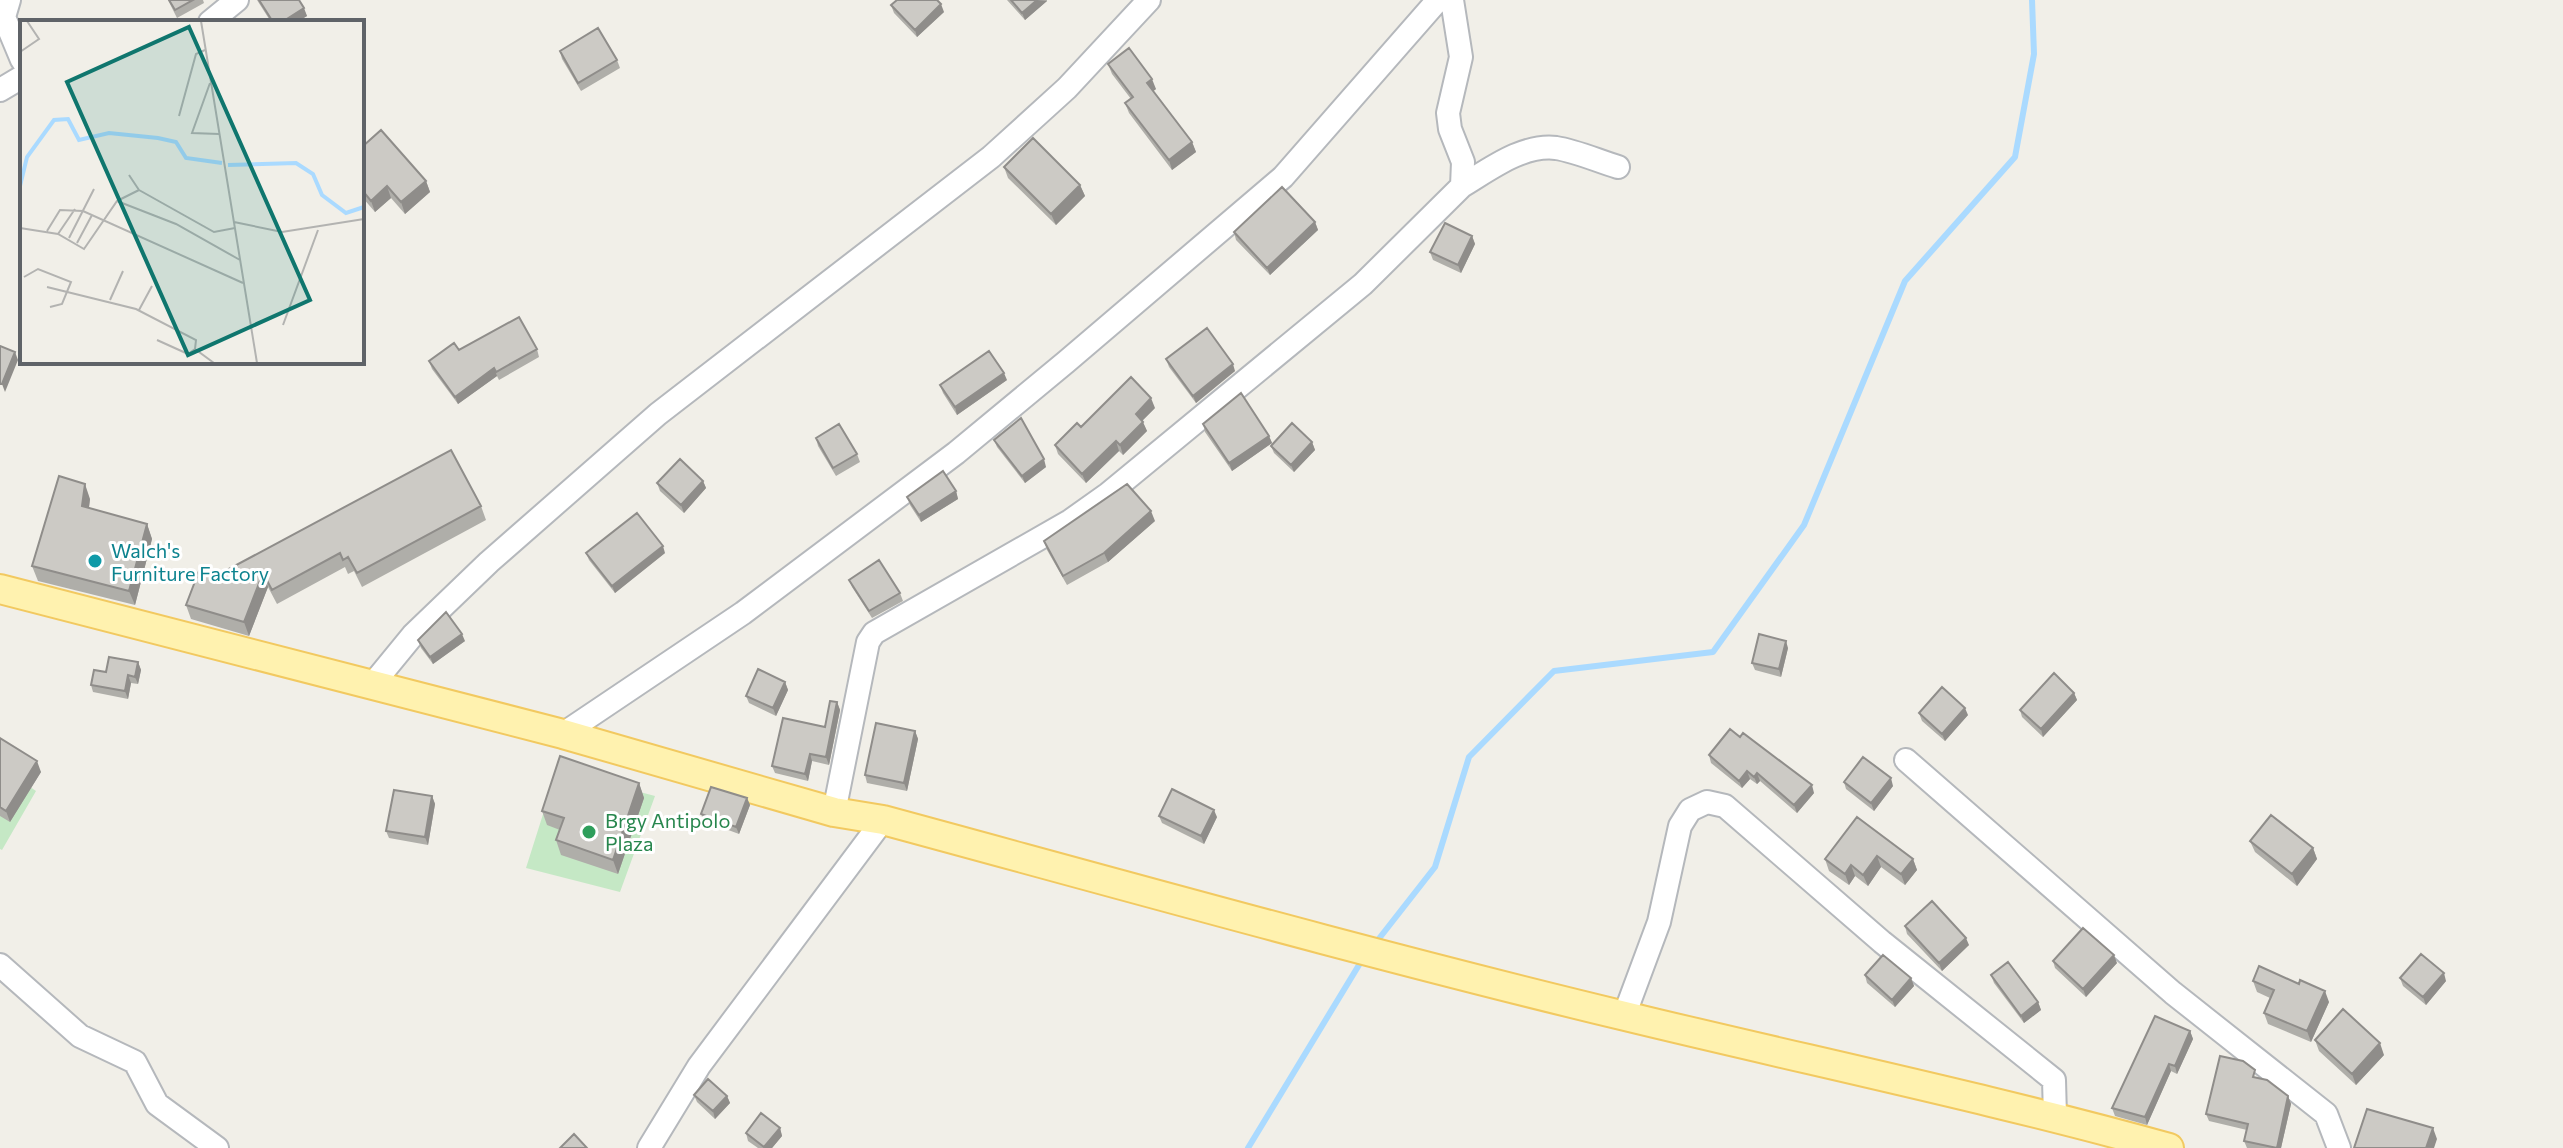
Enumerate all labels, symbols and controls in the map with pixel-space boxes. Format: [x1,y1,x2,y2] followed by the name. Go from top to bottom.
[20,20,364,364] inset map
[111,538,269,585] place label: Walch's Furniture Factory
[86,552,104,570] marker: Walch's Furniture Factory
[605,808,730,855] place label: Brgy Antipolo Plaza
[580,823,598,841] marker: Brgy Antipolo Plaza

